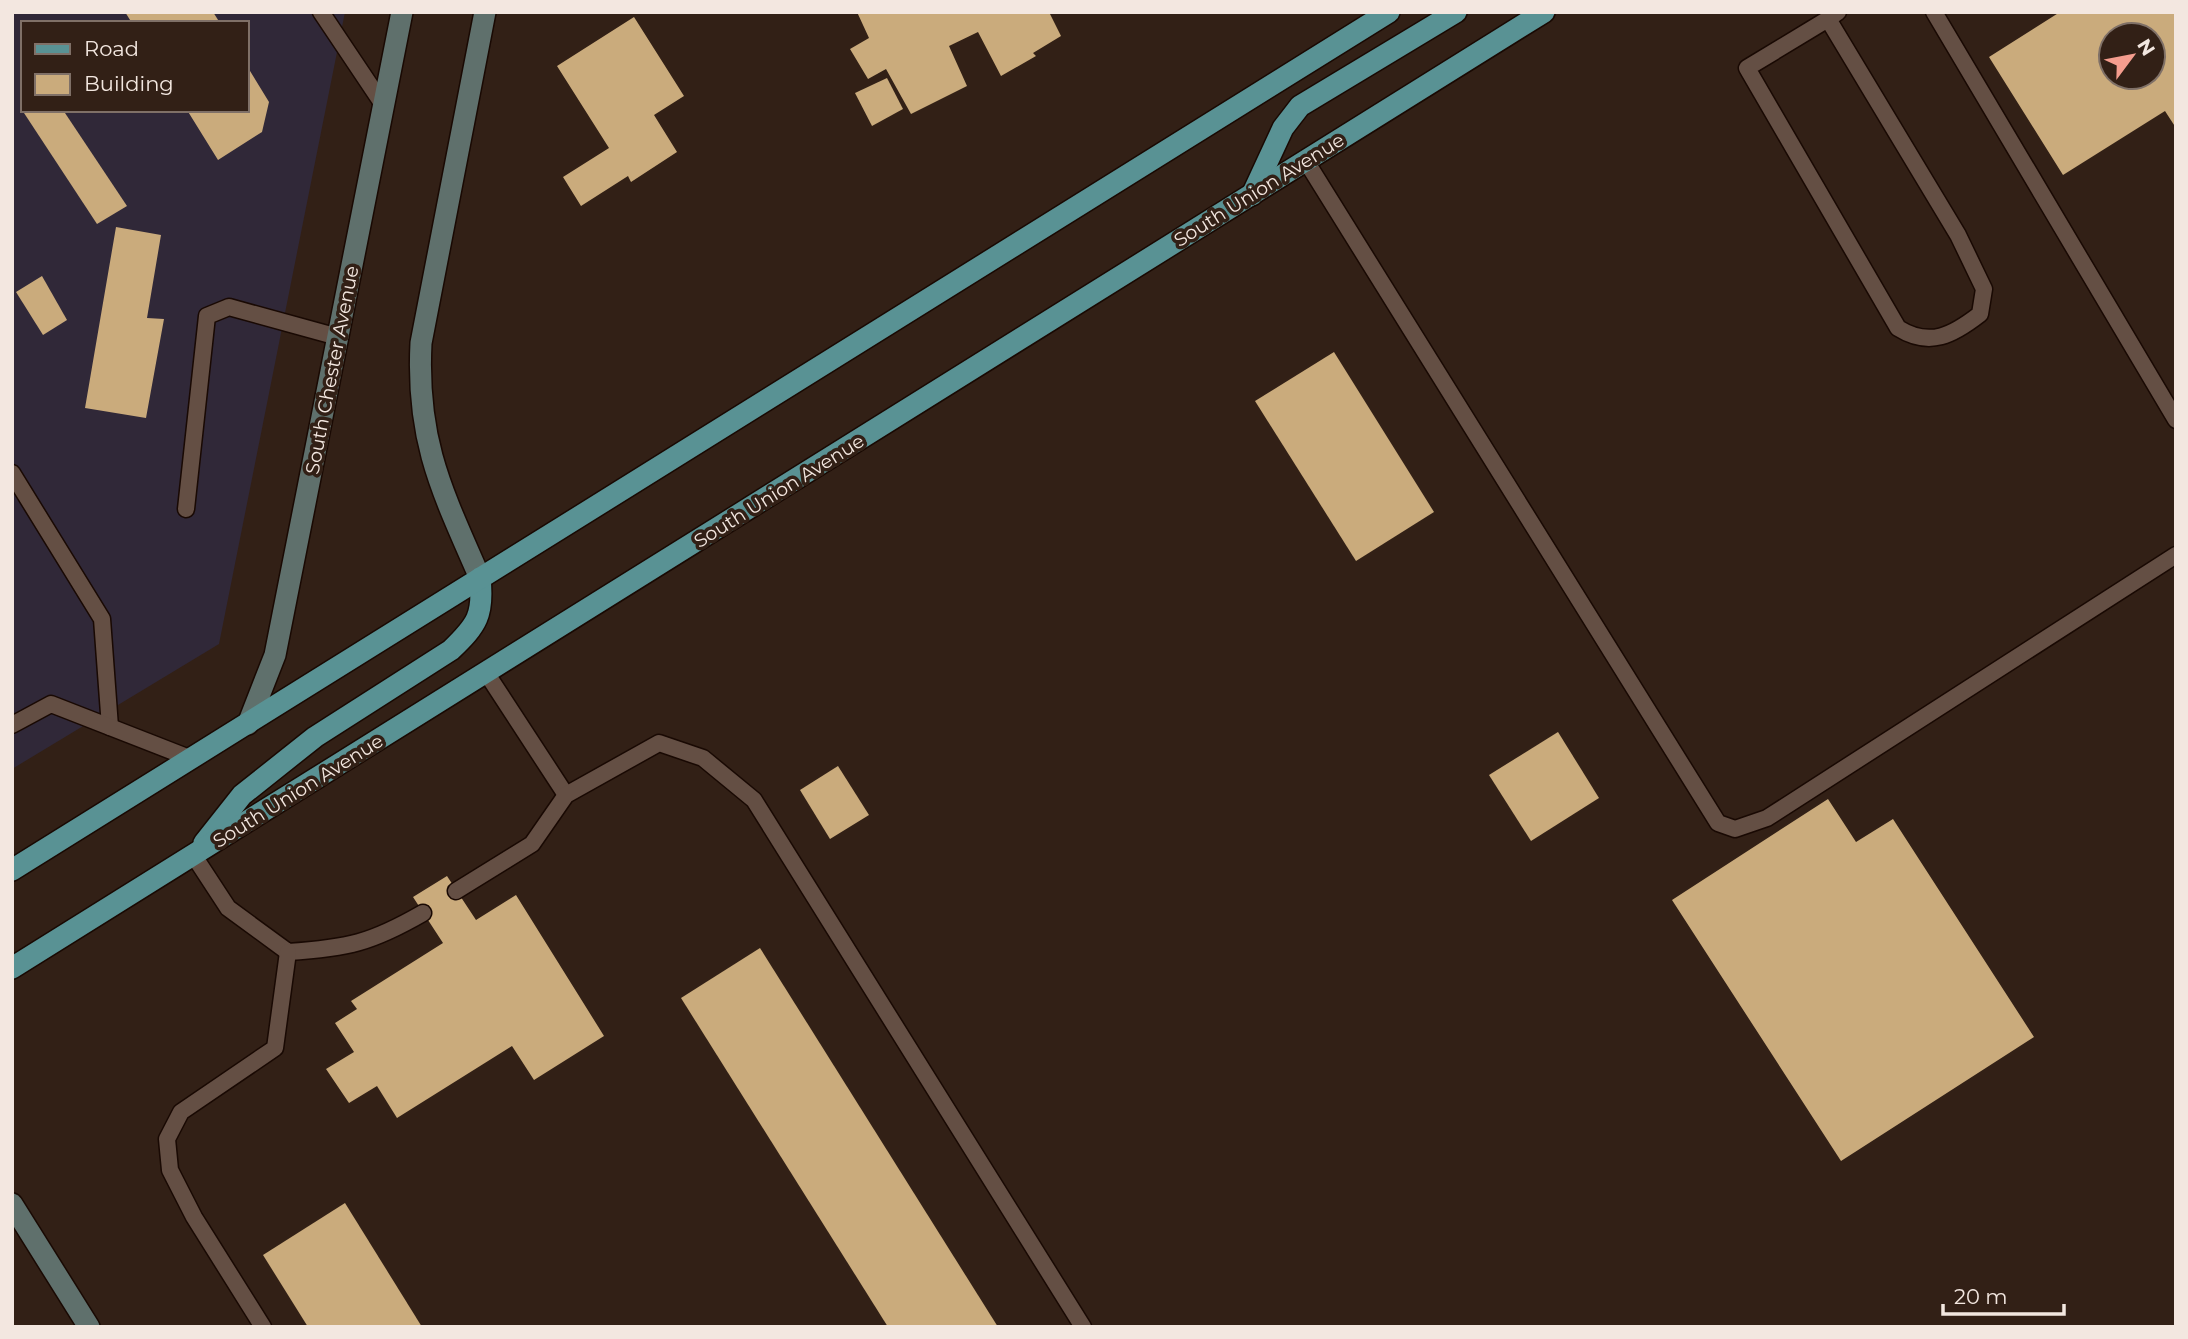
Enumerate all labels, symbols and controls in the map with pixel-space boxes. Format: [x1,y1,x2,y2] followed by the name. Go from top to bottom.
[21,21,248,112] legend
[2097,21,2167,91] north arrow
[2132,35,2160,60] text: N
[84,36,139,61] text: Road
[84,71,174,96] text: Building
[1170,128,1348,252] street label: South Union Avenue
[300,264,364,476] street label: South Chester Avenue
[690,429,868,553] street label: South Union Avenue
[209,729,387,853] street label: South Union Avenue
[1943,1272,2064,1316] scale bar
[1954,1284,2008,1309] text: 20 m

